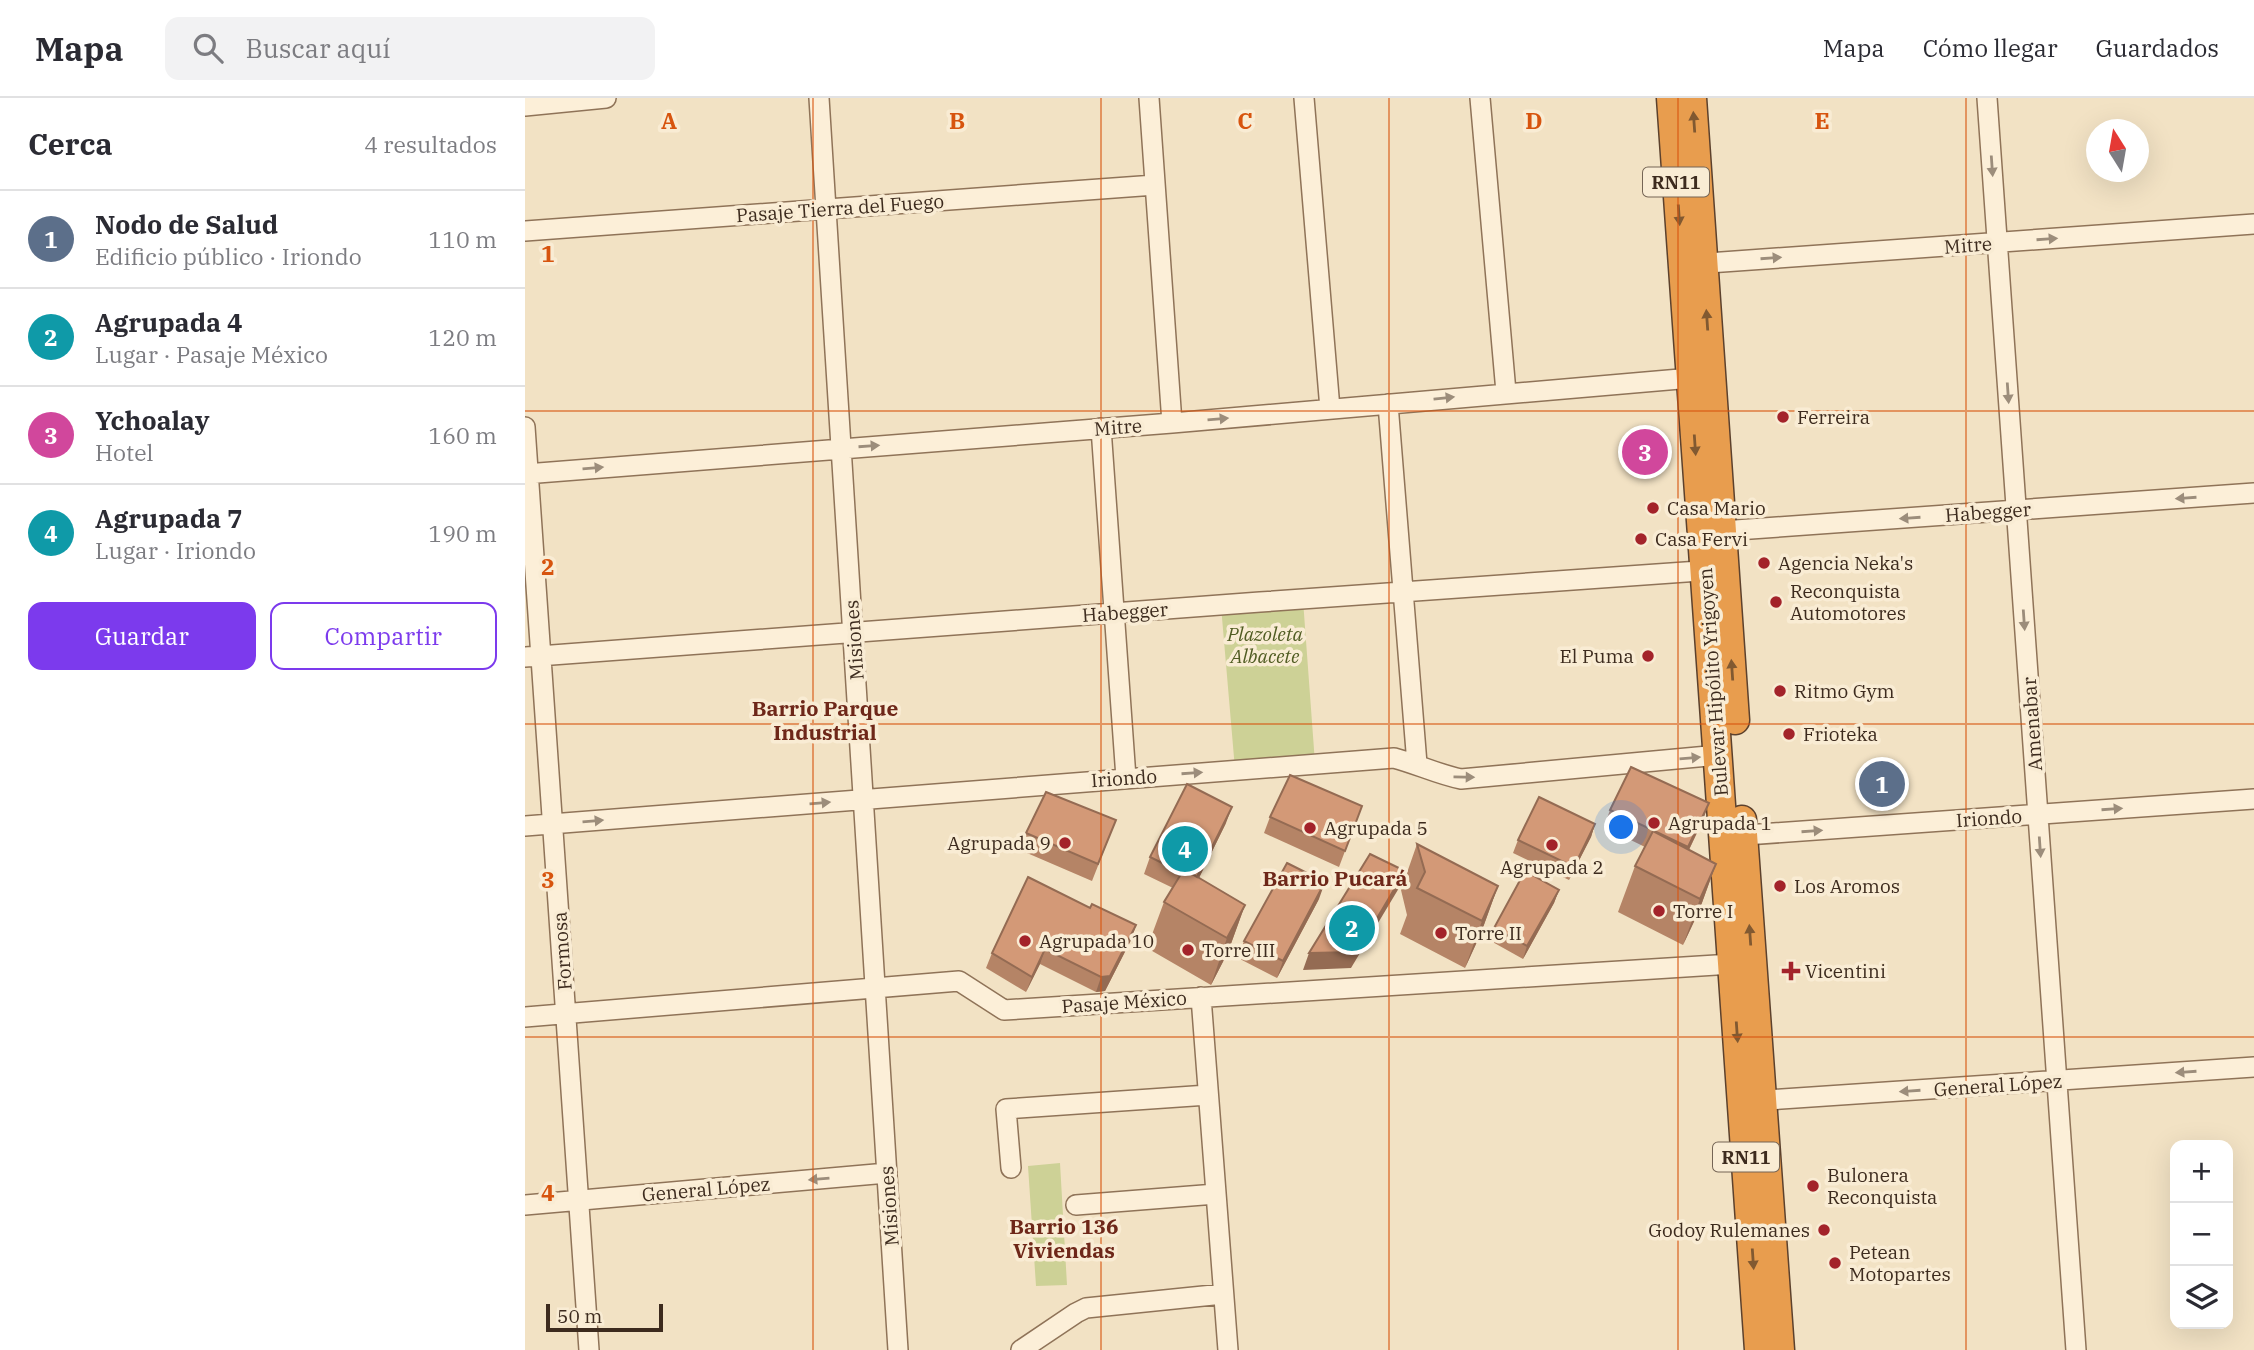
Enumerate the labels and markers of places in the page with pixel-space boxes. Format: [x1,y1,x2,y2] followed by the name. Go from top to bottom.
[1797,405,1870,429] place label: Ferreira
[1775,409,1791,425] marker: Ferreira
[1622,426,1668,478] pin: 3
[1667,496,1766,520] place label: Casa Mario
[1645,500,1661,516] marker: Casa Mario
[1655,527,1748,551] place label: Casa Fervi
[1633,531,1649,547] marker: Casa Fervi
[1778,551,1913,575] place label: Agencia Neka's
[1756,555,1772,571] marker: Agencia Neka's
[1790,579,1906,625] place label: Reconquista Automotores
[1768,594,1784,610] marker: Reconquista Automotores
[1560,644,1634,668] place label: El Puma
[1640,648,1656,664] marker: El Puma
[1794,679,1895,703] place label: Ritmo Gym
[1772,683,1788,699] marker: Ritmo Gym
[1803,722,1878,746] place label: Frioteka
[1781,726,1797,742] marker: Frioteka
[1859,758,1905,810] pin: 1
[1668,811,1772,835] place label: Agrupada 1
[1646,815,1662,831] marker: Agrupada 1
[1324,816,1428,840] place label: Agrupada 5
[1302,820,1318,836] marker: Agrupada 5
[1162,823,1208,875] pin: 4
[947,831,1051,855] place label: Agrupada 9
[1057,835,1073,851] marker: Agrupada 9
[1544,837,1560,853] marker: Agrupada 2
[1500,855,1604,879] place label: Agrupada 2
[1794,874,1900,898] place label: Los Aromos
[1772,878,1788,894] marker: Los Aromos
[1673,899,1733,923] place label: Torre I
[1329,902,1375,954] pin: 2
[1651,903,1667,919] marker: Torre I
[1455,921,1522,945] place label: Torre II
[1433,925,1449,941] marker: Torre II
[1039,929,1154,953] place label: Agrupada 10
[1017,933,1033,949] marker: Agrupada 10
[1202,938,1275,962] place label: Torre III
[1180,942,1196,958] marker: Torre III
[1805,959,1886,983] place label: Vicentini
[1783,963,1799,979] marker: Vicentini
[1827,1163,1937,1209] place label: Bulonera Reconquista
[1805,1178,1821,1194] marker: Bulonera Reconquista
[1648,1218,1810,1242] place label: Godoy Rulemanes
[1816,1222,1832,1238] marker: Godoy Rulemanes
[1849,1240,1951,1286] place label: Petean Motopartes
[1827,1255,1843,1271] marker: Petean Motopartes

